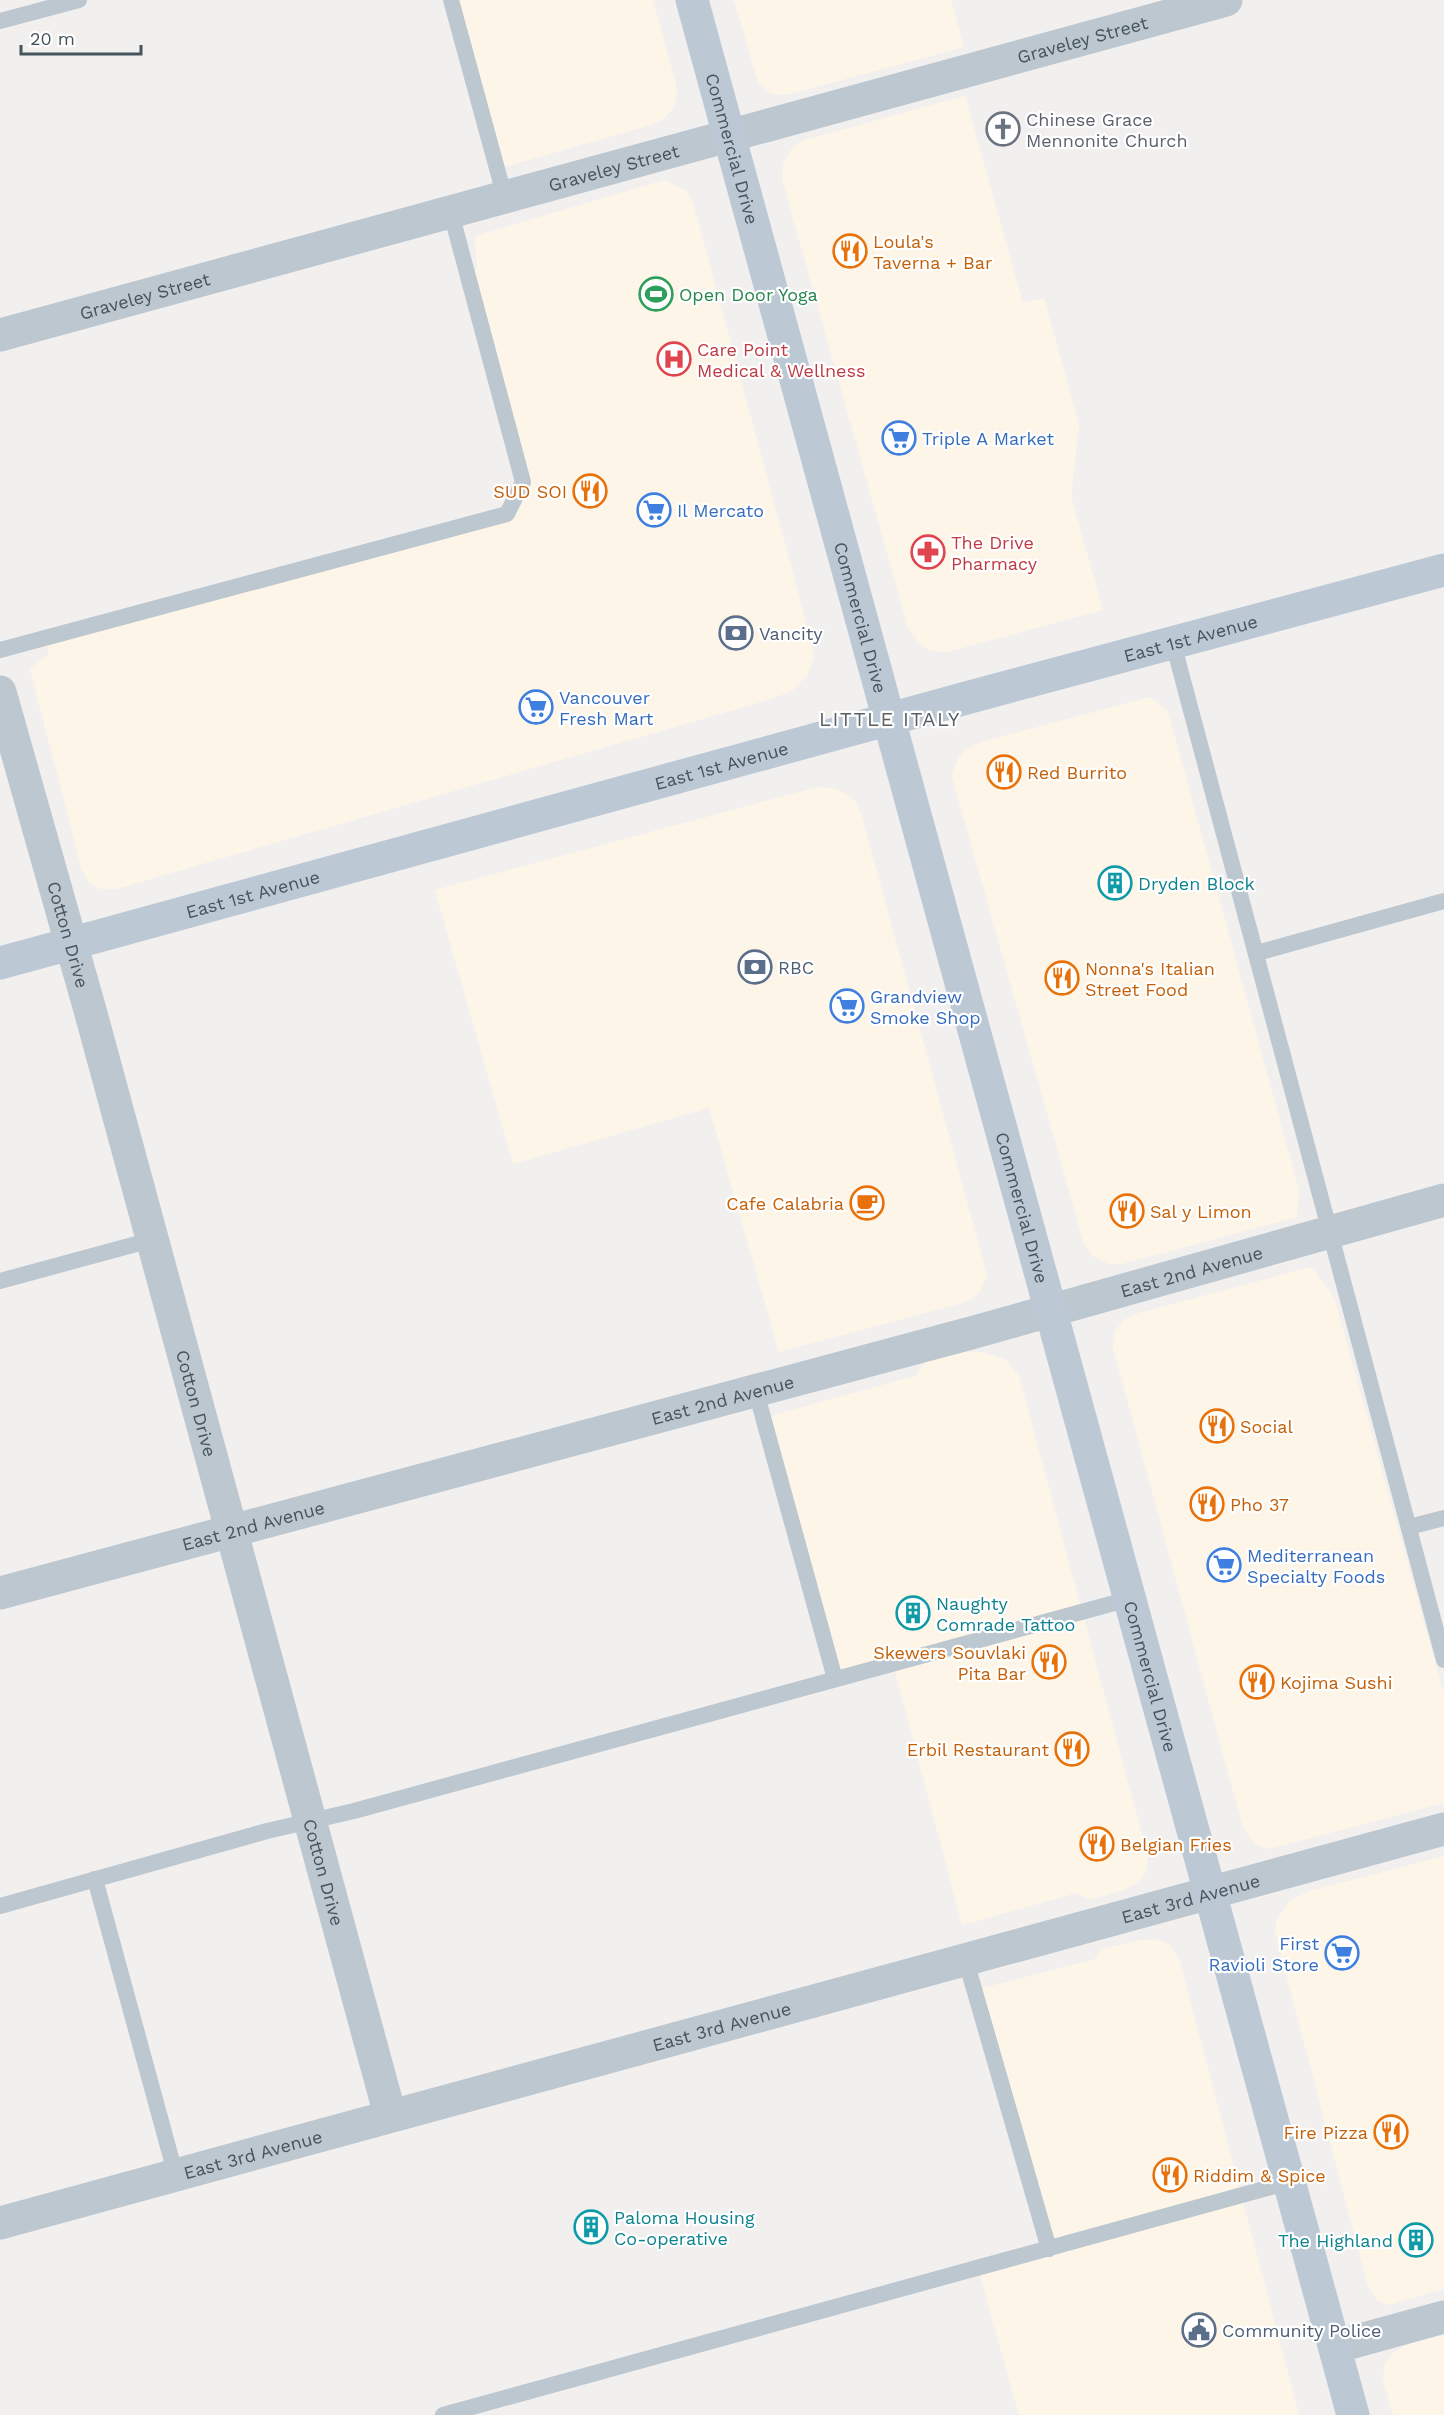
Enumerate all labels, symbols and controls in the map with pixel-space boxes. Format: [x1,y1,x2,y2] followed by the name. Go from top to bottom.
[1015,11,1150,67] street label: Graveley Street
[21,18,141,56] scale bar
[30,28,75,49] text: 20 m
[702,71,763,226] street label: Commercial Drive
[1026,109,1188,151] place label: Chinese Grace Mennonite Church
[985,111,1021,147] church icon: Chinese Grace Mennonite Church
[546,139,682,195] street label: Graveley Street
[873,231,992,273] place label: Loula's Taverna + Bar
[832,233,868,269] restaurant icon: Loula's Taverna + Bar
[77,267,213,323] street label: Graveley Street
[638,276,674,312] sports icon: Open Door Yoga
[679,284,818,305] place label: Open Door Yoga
[697,339,865,381] place label: Care Point Medical & Wellness
[656,341,692,377] hospital icon: Care Point Medical & Wellness
[881,420,917,456] supermarket icon: Triple A Market
[922,428,1054,449] place label: Triple A Market
[572,473,608,509] restaurant icon: SUD SOI
[493,481,567,502] place label: SUD SOI
[636,492,672,528] supermarket icon: Il Mercato
[677,500,764,521] place label: Il Mercato
[951,532,1038,574] place label: The Drive Pharmacy
[910,534,946,570] pharmacy icon: The Drive Pharmacy
[830,539,892,695] street label: Commercial Drive
[1121,610,1260,666] street label: East 1st Avenue
[718,615,754,651] bank icon: Vancity
[759,623,823,644] place label: Vancity
[559,687,654,729] place label: Vancouver Fresh Mart
[518,689,554,725] supermarket icon: Vancouver Fresh Mart
[819,707,961,731] district label: LITTLE ITALY
[652,737,791,794] street label: East 1st Avenue
[986,754,1022,790] restaurant icon: Red Burrito
[1027,762,1127,783] place label: Red Burrito
[183,865,322,922] street label: East 1st Avenue
[1097,865,1133,901] building icon: Dryden Block
[1138,873,1255,894] place label: Dryden Block
[44,879,94,990] street label: Cotton Drive
[737,949,773,985] bank icon: RBC
[778,957,814,978] place label: RBC
[1085,958,1215,1000] place label: Nonna's Italian Street Food
[1044,960,1080,996] restaurant icon: Nonna's Italian Street Food
[870,986,981,1028] place label: Grandview Smoke Shop
[829,988,865,1024] supermarket icon: Grandview Smoke Shop
[992,1130,1053,1286] street label: Commercial Drive
[849,1185,885,1221] cafe icon: Cafe Calabria
[726,1193,844,1214] place label: Cafe Calabria
[1109,1193,1145,1229] restaurant icon: Sal y Limon
[1150,1201,1252,1222] place label: Sal y Limon
[1118,1241,1265,1301] street label: East 2nd Avenue
[172,1348,221,1459] street label: Cotton Drive
[649,1370,796,1429] street label: East 2nd Avenue
[1199,1408,1235,1444] restaurant icon: Social
[1240,1416,1293,1437] place label: Social
[1189,1486,1225,1522] restaurant icon: Pho 37
[1230,1494,1289,1515] place label: Pho 37
[179,1496,327,1554] street label: East 2nd Avenue
[1247,1545,1385,1587] place label: Mediterranean Specialty Foods
[1206,1547,1242,1583] supermarket icon: Mediterranean Specialty Foods
[936,1593,1075,1635] place label: Naughty Comrade Tattoo
[895,1595,931,1631] building icon: Naughty Comrade Tattoo
[1120,1598,1182,1754] street label: Commercial Drive
[873,1642,1026,1684] place label: Skewers Souvlaki Pita Bar
[1031,1644,1067,1680] restaurant icon: Skewers Souvlaki Pita Bar
[1239,1664,1275,1700] restaurant icon: Kojima Sushi
[1280,1672,1392,1693] place label: Kojima Sushi
[1054,1731,1090,1767] restaurant icon: Erbil Restaurant
[907,1739,1049,1760] place label: Erbil Restaurant
[300,1817,349,1928] street label: Cotton Drive
[1079,1826,1115,1862] restaurant icon: Belgian Fries
[1120,1834,1232,1855] place label: Belgian Fries
[1119,1869,1262,1927] street label: East 3rd Avenue
[1208,1933,1319,1975] place label: First Ravioli Store
[1324,1935,1360,1971] supermarket icon: First Ravioli Store
[650,1997,793,2055] street label: East 3rd Avenue
[1373,2114,1409,2150] restaurant icon: Fire Pizza
[1283,2122,1368,2143] place label: Fire Pizza
[181,2125,324,2183] street label: East 3rd Avenue
[1152,2157,1188,2193] restaurant icon: Riddim & Spice
[1193,2165,1326,2186] place label: Riddim & Spice
[614,2207,755,2249] place label: Paloma Housing Co-operative
[573,2209,609,2245] building icon: Paloma Housing Co-operative
[1398,2222,1434,2258] building icon: The Highland
[1278,2230,1393,2251] place label: The Highland
[1181,2312,1217,2348] public building icon: Community Police
[1222,2320,1381,2341] place label: Community Police

